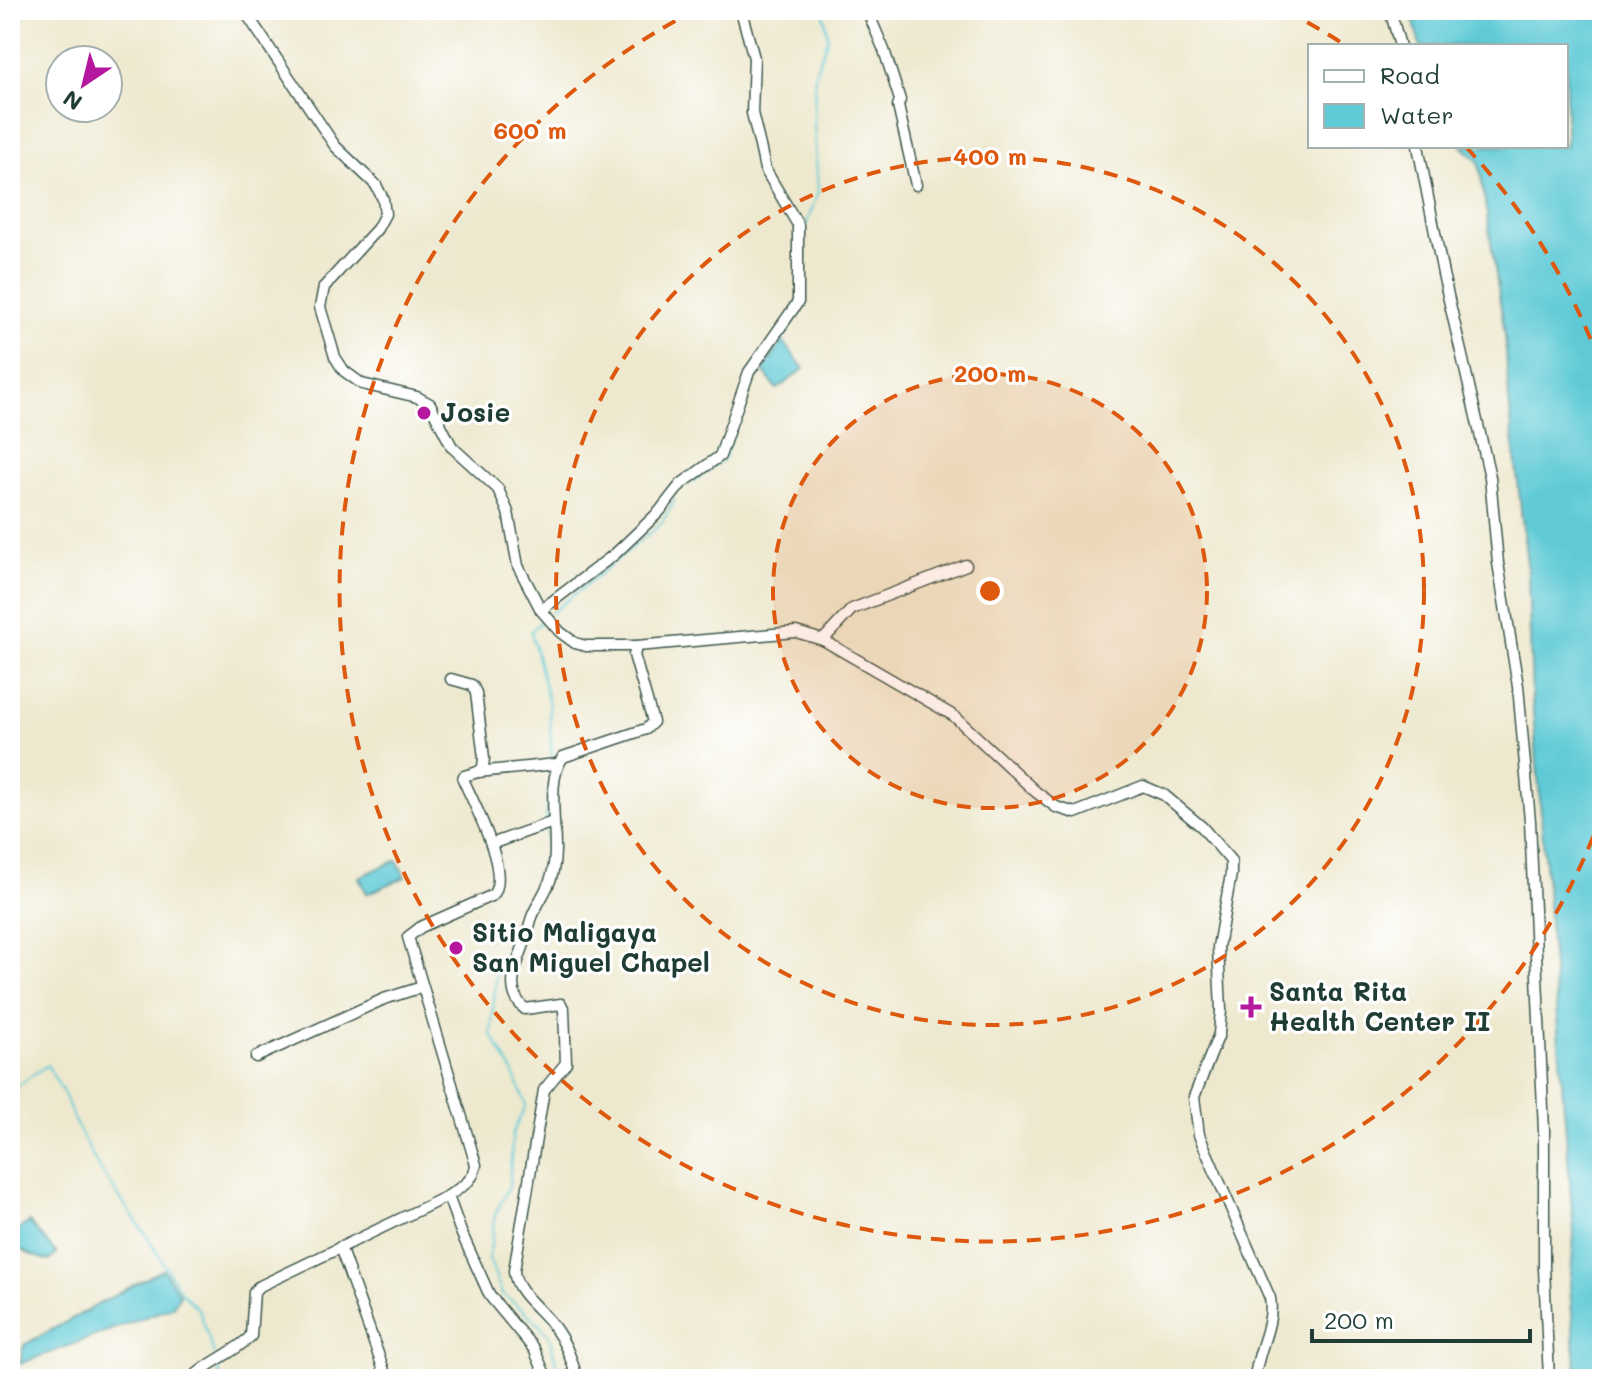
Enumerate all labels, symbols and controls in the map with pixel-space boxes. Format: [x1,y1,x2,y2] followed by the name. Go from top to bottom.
[44,44,124,124] north arrow
[1308,44,1568,148] legend
[1380,59,1440,90] text: Road
[57,84,87,117] text: N
[1380,99,1454,130] text: Water
[493,114,567,145] text: 600 m
[953,140,1027,171] text: 400 m
[954,357,1026,388] text: 200 m
[440,395,510,429] place label: Josie
[415,404,433,422] marker: Josie
[976,577,1004,605] centre of rings
[472,915,710,979] place label: Sitio Maligaya San Miguel Chapel
[447,939,465,957] marker: Sitio Maligaya San Miguel Chapel
[1269,974,1491,1038] place label: Santa Rita Health Center II
[1240,996,1262,1018] marker: Santa Rita Health Center II
[1312,1293,1530,1343] scale bar
[1324,1304,1394,1335] text: 200 m

